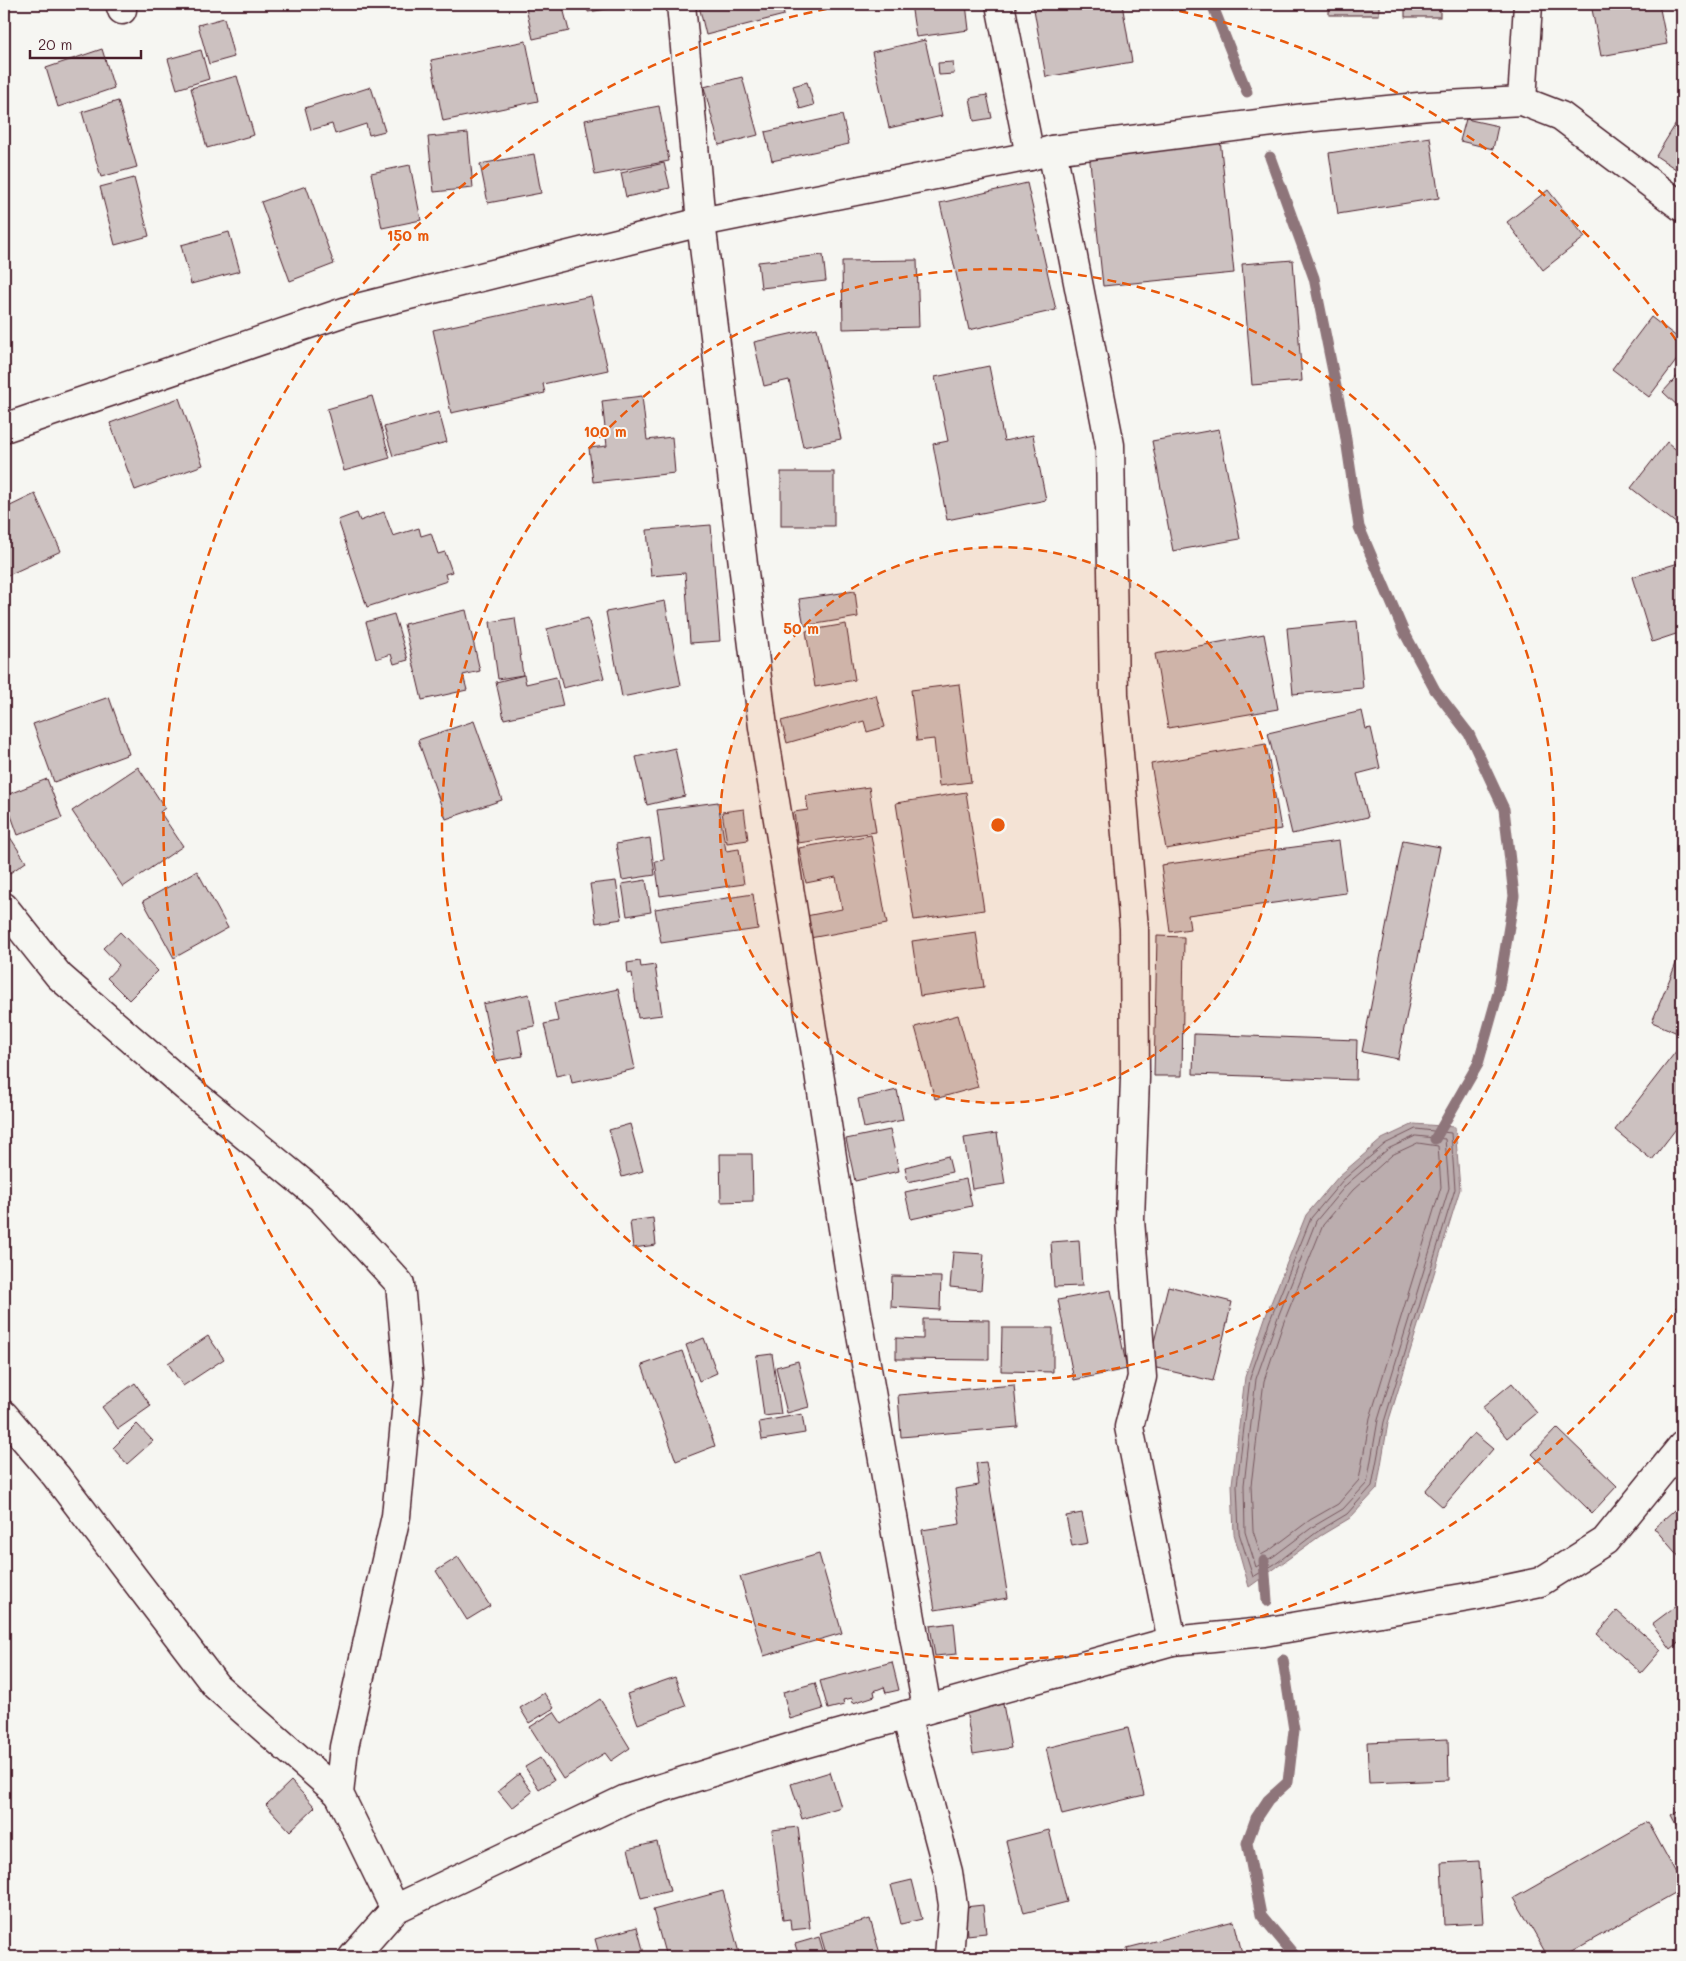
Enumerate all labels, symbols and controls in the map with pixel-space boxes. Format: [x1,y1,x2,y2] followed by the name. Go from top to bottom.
[30,28,141,60] scale bar
[38,34,72,54] text: 20 m
[387,225,429,245] text: 150 m
[583,421,627,441] text: 100 m
[783,618,819,638] text: 50 m
[989,816,1007,834] centre of rings

